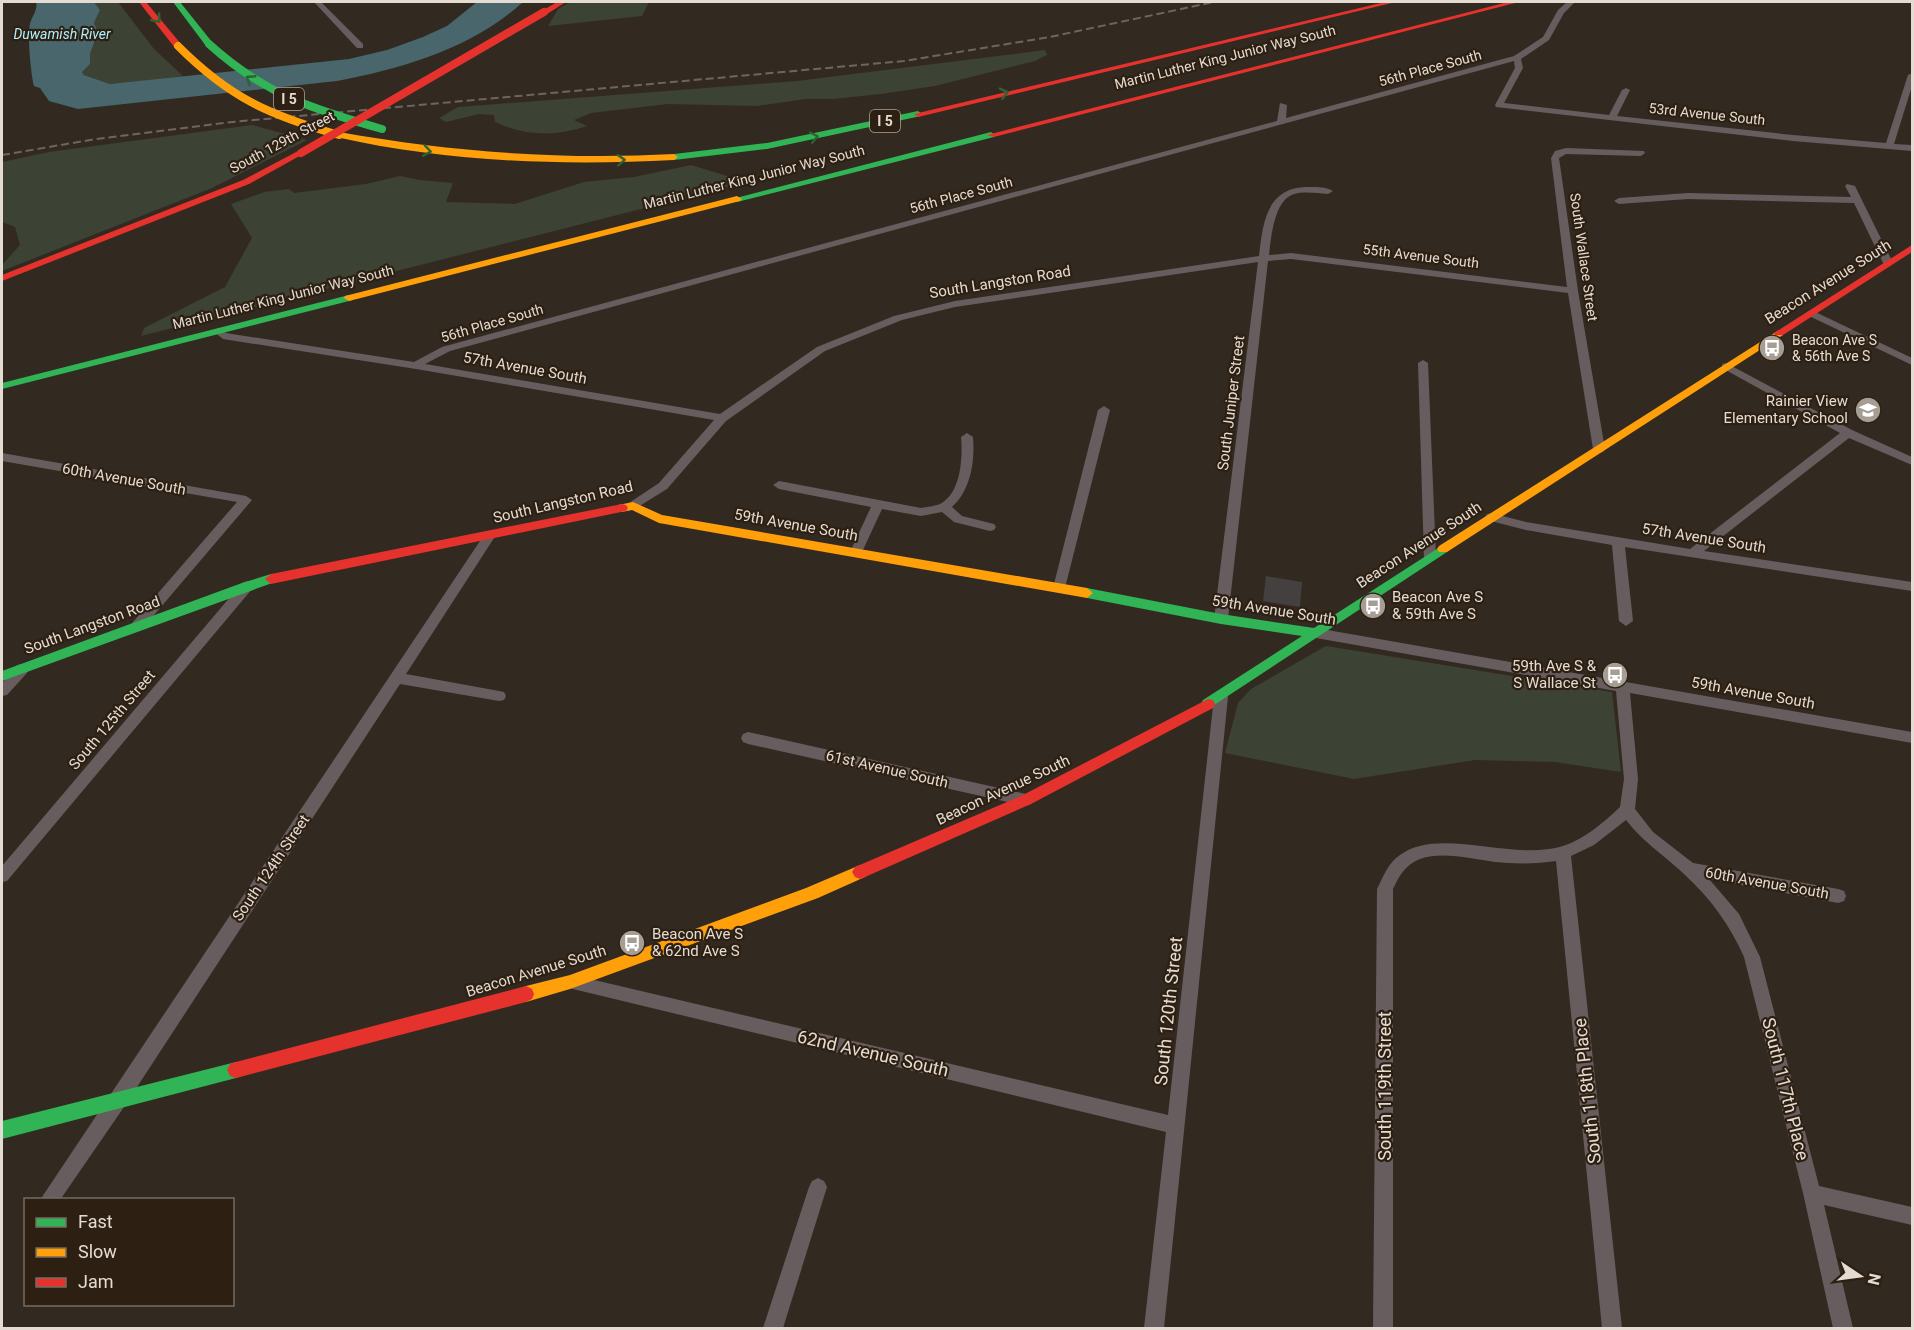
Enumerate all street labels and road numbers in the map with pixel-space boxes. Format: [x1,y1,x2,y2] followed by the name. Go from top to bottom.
[1113,22,1337,92] street label: Martin Luther King Junior Way South
[1377,47,1483,89] street label: 56th Place South
[274,88,304,110] road number: I 5
[1648,100,1766,128] street label: 53rd Avenue South
[227,107,337,176] street label: South 129th Street
[870,110,900,132] road number: I 5
[642,142,866,212] street label: Martin Luther King Junior Way South
[908,174,1014,216] street label: 56th Place South
[1567,192,1601,322] street label: South Wallace Street
[1762,236,1894,328] street label: Beacon Avenue South
[1362,241,1480,271] street label: 55th Avenue South
[171,262,395,332] street label: Martin Luther King Junior Way South
[928,262,1072,302] street label: South Langston Road
[439,301,545,345] street label: 56th Place South
[1214,334,1248,472] street label: South Juniper Street
[462,348,588,388] street label: 57th Avenue South
[61,459,187,499] street label: 60th Avenue South
[491,477,635,527] street label: South Langston Road
[1353,498,1485,592] street label: Beacon Avenue South
[733,505,859,545] street label: 59th Avenue South
[1641,519,1767,557] street label: 57th Avenue South
[1211,591,1337,629] street label: 59th Avenue South
[22,592,162,658] street label: South Langston Road
[65,667,159,773] street label: South 125th Street
[1690,673,1816,713] street label: 59th Avenue South
[824,746,950,792] street label: 61st Avenue South
[933,751,1073,829] street label: Beacon Avenue South
[229,811,313,925] street label: South 124th Street
[1704,863,1830,903] street label: 60th Avenue South
[1150,936,1186,1086] street label: South 120th Street
[464,941,608,1001] street label: Beacon Avenue South
[1374,1011,1395,1161] street label: South 119th Street
[1758,1016,1814,1162] street label: South 117th Place
[1569,1017,1605,1165] street label: South 118th Place
[795,1025,951,1081] street label: 62nd Avenue South

